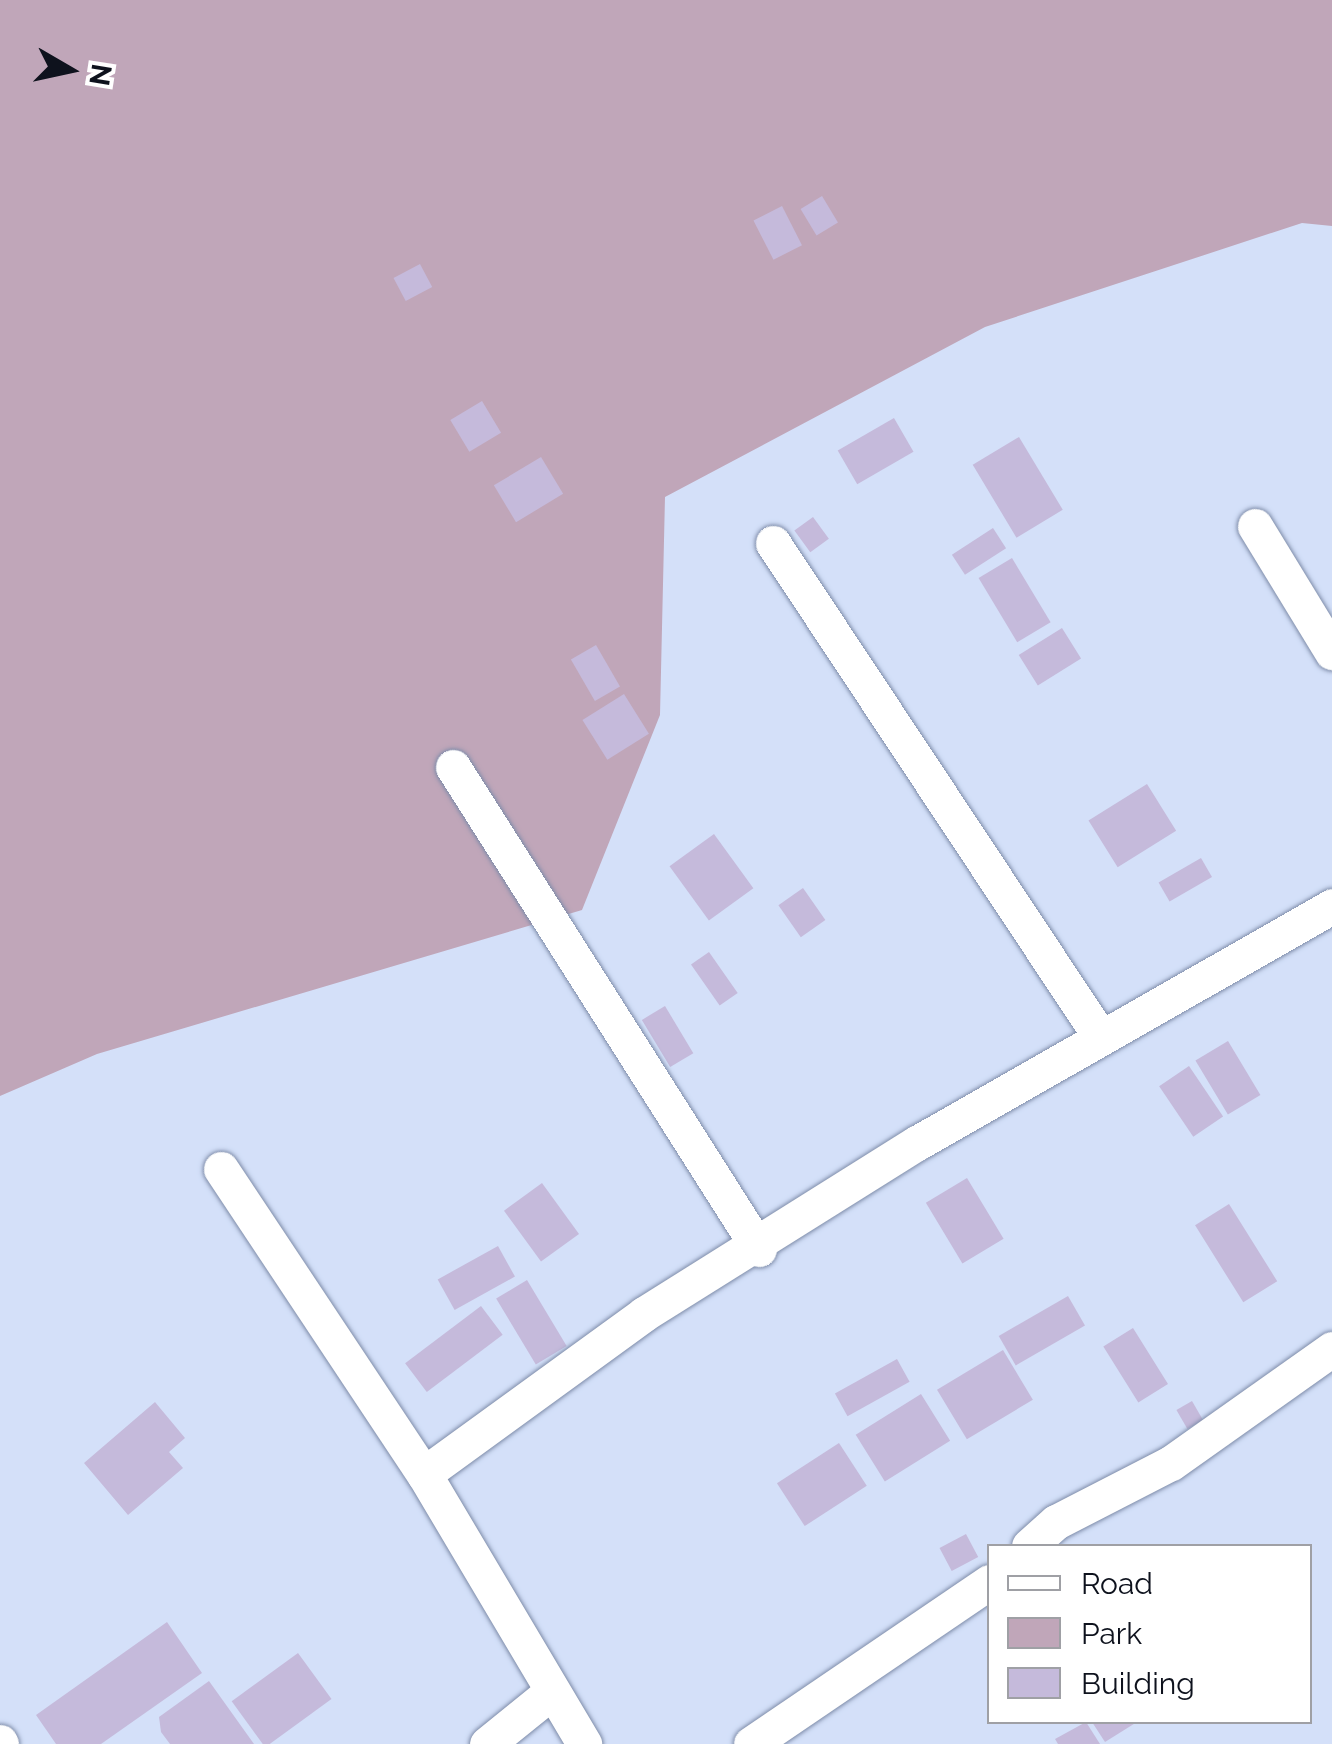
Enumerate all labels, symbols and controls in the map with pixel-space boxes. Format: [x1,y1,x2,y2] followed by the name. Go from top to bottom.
[20,20,120,120] north arrow
[82,62,118,88] text: N
[987,1544,1312,1724] legend
[1081,1566,1153,1601] text: Road
[1081,1616,1142,1651] text: Park
[1081,1666,1195,1701] text: Building

